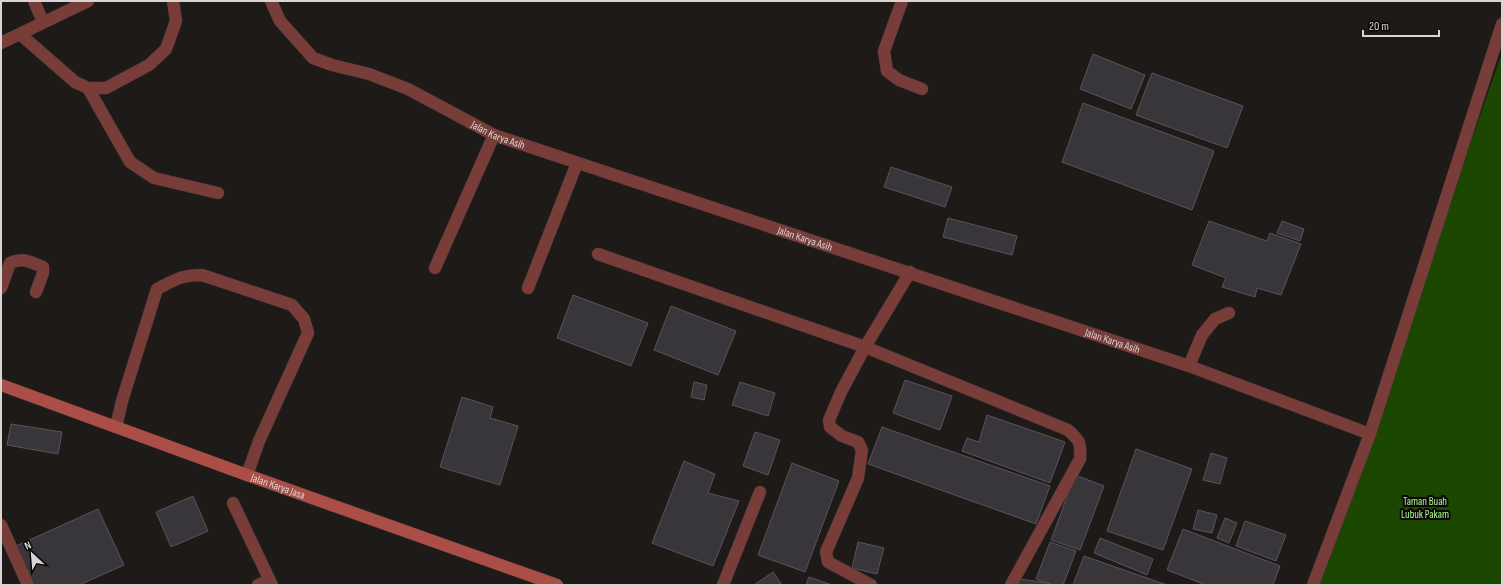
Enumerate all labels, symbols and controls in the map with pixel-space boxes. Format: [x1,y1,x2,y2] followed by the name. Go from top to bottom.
[1363,12,1439,38] scale bar
[1369,19,1389,34] text: 20 m
[468,118,527,152] street label: Jalan Karya Asih
[775,223,834,254] street label: Jalan Karya Asih
[1082,326,1142,356] street label: Jalan Karya Asih
[248,471,307,502] street label: Jalan Karya Jasa
[1401,495,1449,521] park label: Taman Buah Lubuk Pakam
[12,534,52,574] north arrow
[22,538,33,553] text: N

